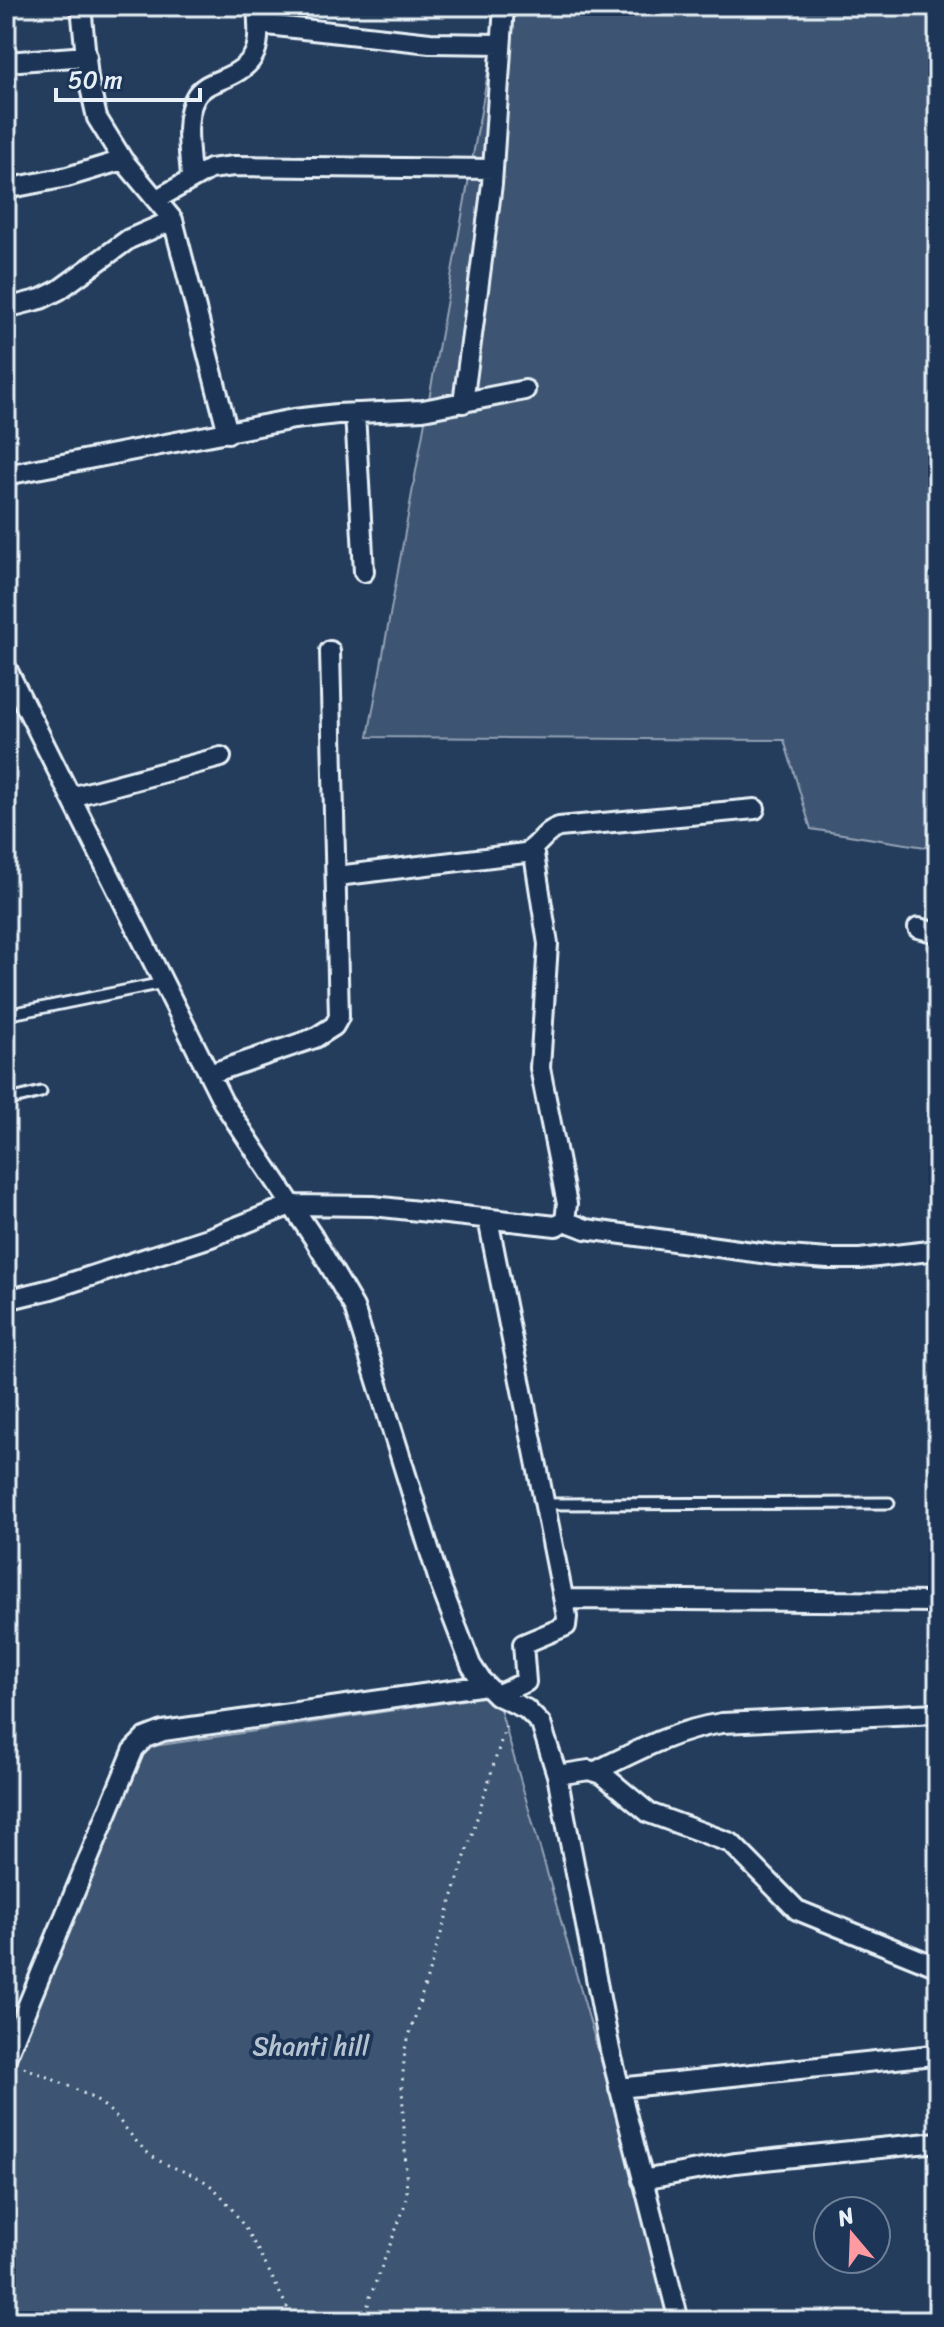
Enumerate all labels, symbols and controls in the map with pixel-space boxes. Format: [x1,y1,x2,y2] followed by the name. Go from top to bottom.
[56,52,200,102] scale bar
[68,59,123,101] text: 50 m
[252,2023,370,2069] park label: Shanti hill
[812,2195,892,2275] north arrow
[831,2195,860,2238] text: N

